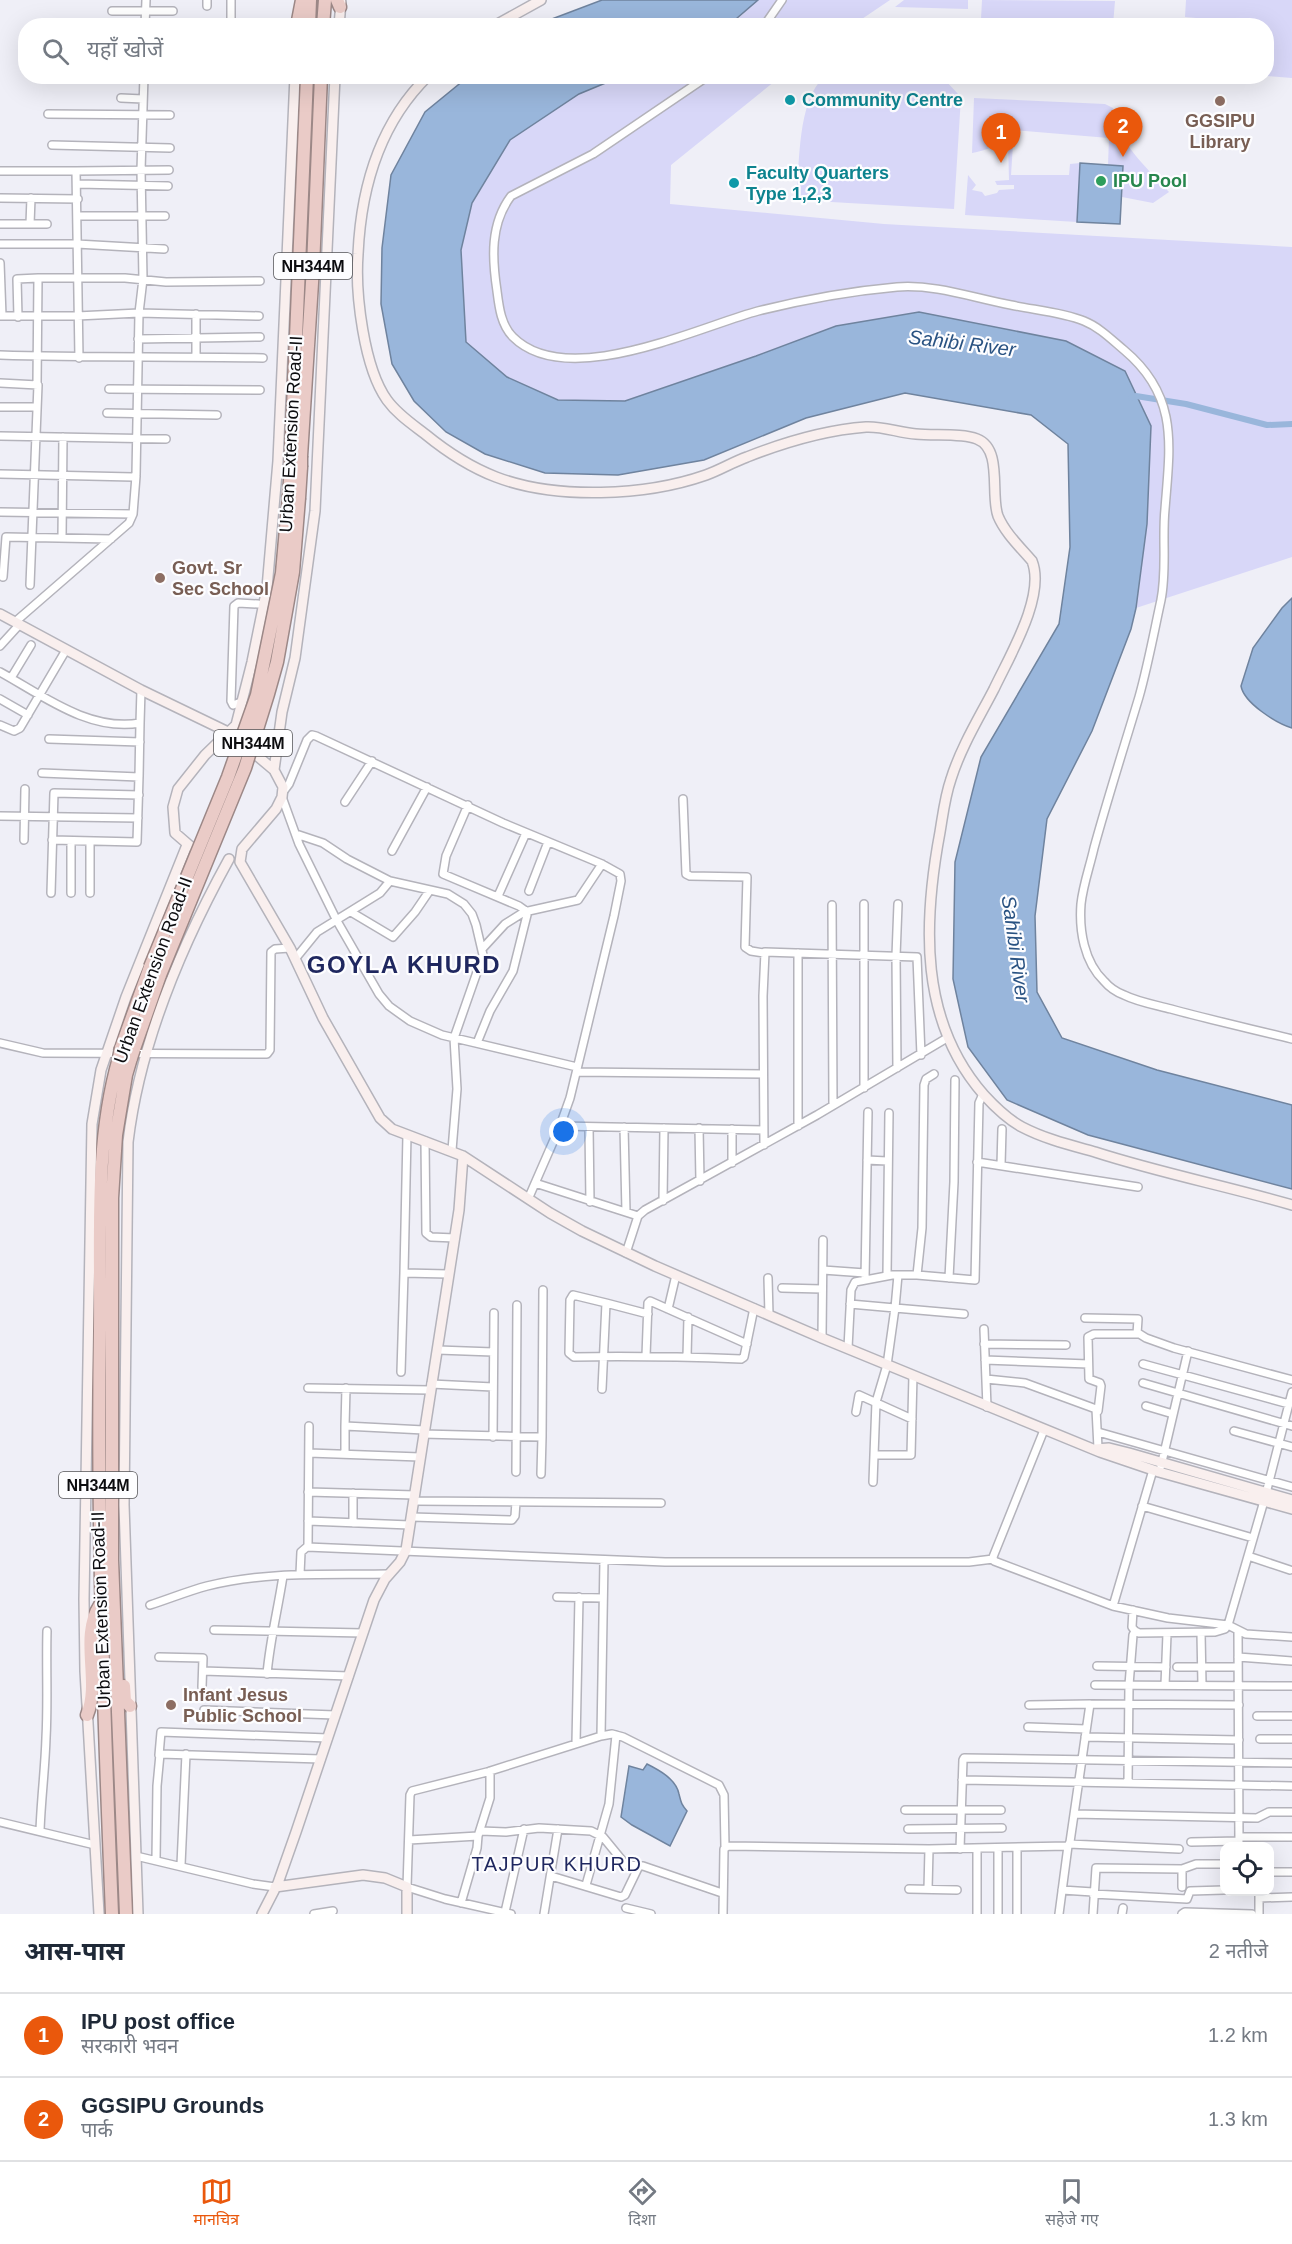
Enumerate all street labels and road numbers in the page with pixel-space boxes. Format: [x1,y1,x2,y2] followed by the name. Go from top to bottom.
[274,253,352,279] road number: NH344M
[276,335,306,533] street label: Urban Extension Road-II
[214,730,292,756] road number: NH344M
[110,874,196,1066] street label: Urban Extension Road-II
[59,1472,137,1498] road number: NH344M
[88,1511,114,1709] street label: Urban Extension Road-II

